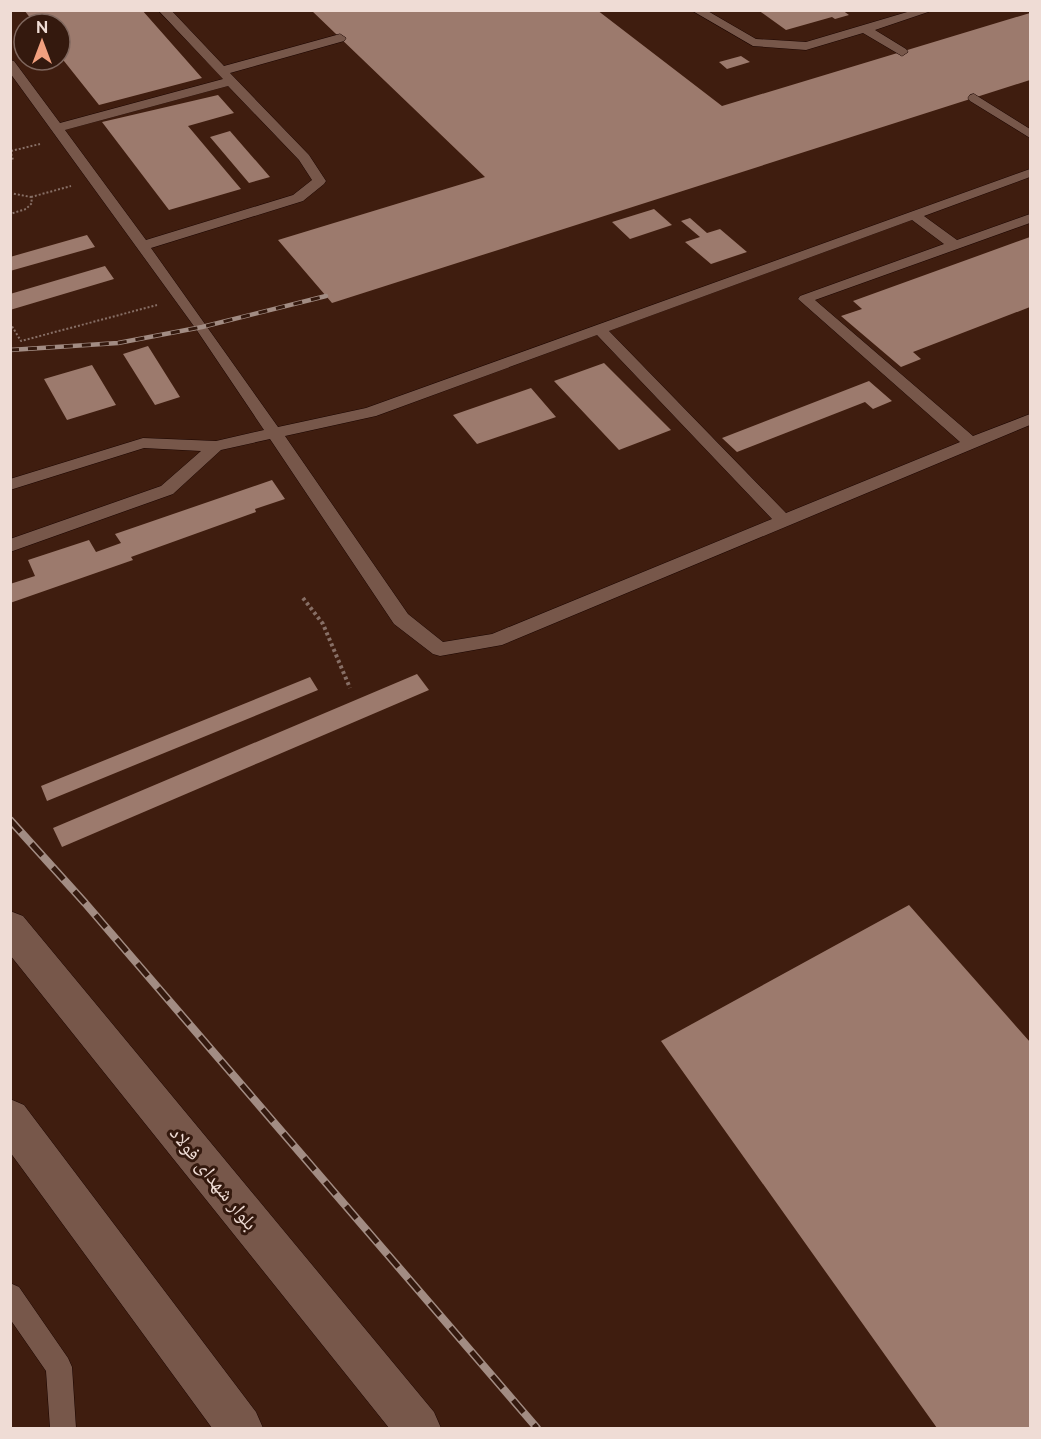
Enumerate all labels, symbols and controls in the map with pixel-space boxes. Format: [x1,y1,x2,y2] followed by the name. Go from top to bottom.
[12,12,72,72] north arrow
[36,18,48,37] text: N
[165,1121,263,1235] street label: بلوار شهدای فولاد

